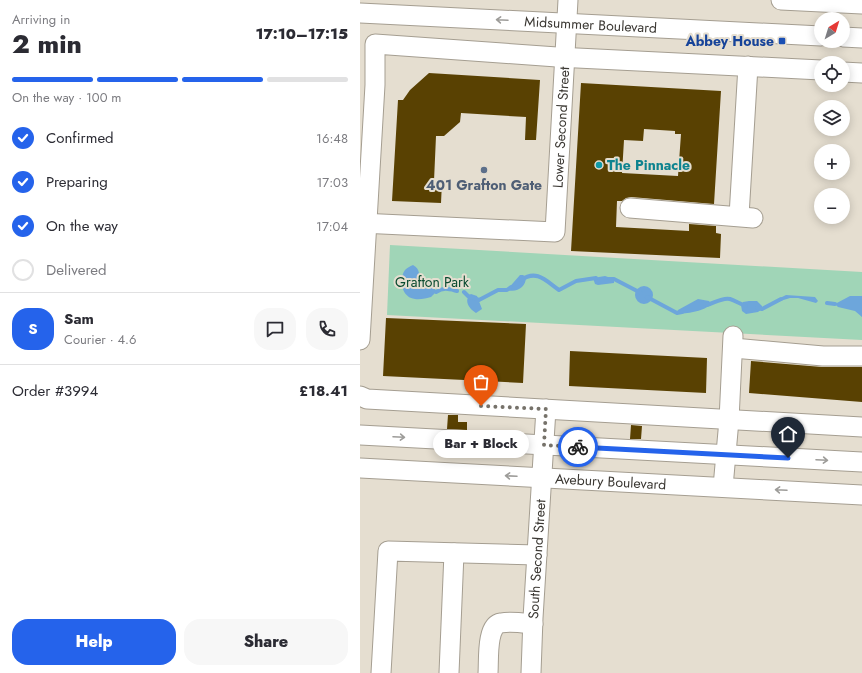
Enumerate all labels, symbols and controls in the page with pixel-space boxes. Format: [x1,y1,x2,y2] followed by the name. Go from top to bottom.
[12,10,70,29] text: Arriving in
[524,11,658,38] street label: Midsummer Boulevard
[814,12,850,48] north arrow
[814,12,850,224] map controls
[496,16,509,23] one-way arrow
[256,23,348,45] text: 17:10–17:15
[12,25,82,63] text: 2 min
[684,31,774,51] place label: Abbey House
[777,36,787,46] marker: Abbey House
[814,56,850,92] button: locate
[547,65,574,189] street label: Lower Second Street
[12,88,121,107] text: On the way · 100 m
[814,100,850,136] button: layers
[12,127,34,149] icon: check
[46,127,114,149] text: Confirmed
[316,129,348,148] text: 16:48
[814,144,850,180] button: +
[607,155,690,175] place label: The Pinnacle
[594,160,604,170] marker: The Pinnacle
[479,165,489,175] marker: 401 Grafton Gate
[12,171,34,193] icon: check
[46,171,108,193] text: Preparing
[317,173,348,192] text: 17:03
[426,175,542,195] place label: 401 Grafton Gate
[814,188,850,224] button: −
[12,215,34,237] icon: check
[46,215,118,237] text: On the way
[316,217,348,236] text: 17:04
[46,259,107,281] text: Delivered
[395,272,470,292] park label: Grafton Park
[64,308,94,330] text: Sam
[254,308,296,350] button: chat
[306,308,348,350] button: phone
[28,318,38,340] text: S
[64,330,137,349] text: Courier · 4.6
[464,365,498,406] pin
[470,371,492,393] icon: bag
[12,380,98,402] text: Order #3994
[299,380,348,402] text: £18.41
[771,417,805,458] pin
[777,423,799,445] icon: home
[558,427,598,467] courier
[433,430,529,458] callout: Bar + Block
[392,433,405,441] one-way arrow
[444,434,518,453] text: Bar + Block
[567,436,589,458] icon: bike
[815,456,828,464] one-way arrow
[554,469,667,494] street label: Avebury Boulevard
[505,473,518,480] one-way arrow
[775,487,788,494] one-way arrow
[523,498,550,620] street label: South Second Street
[12,619,176,665] button: Help
[184,619,348,665] button: Share

